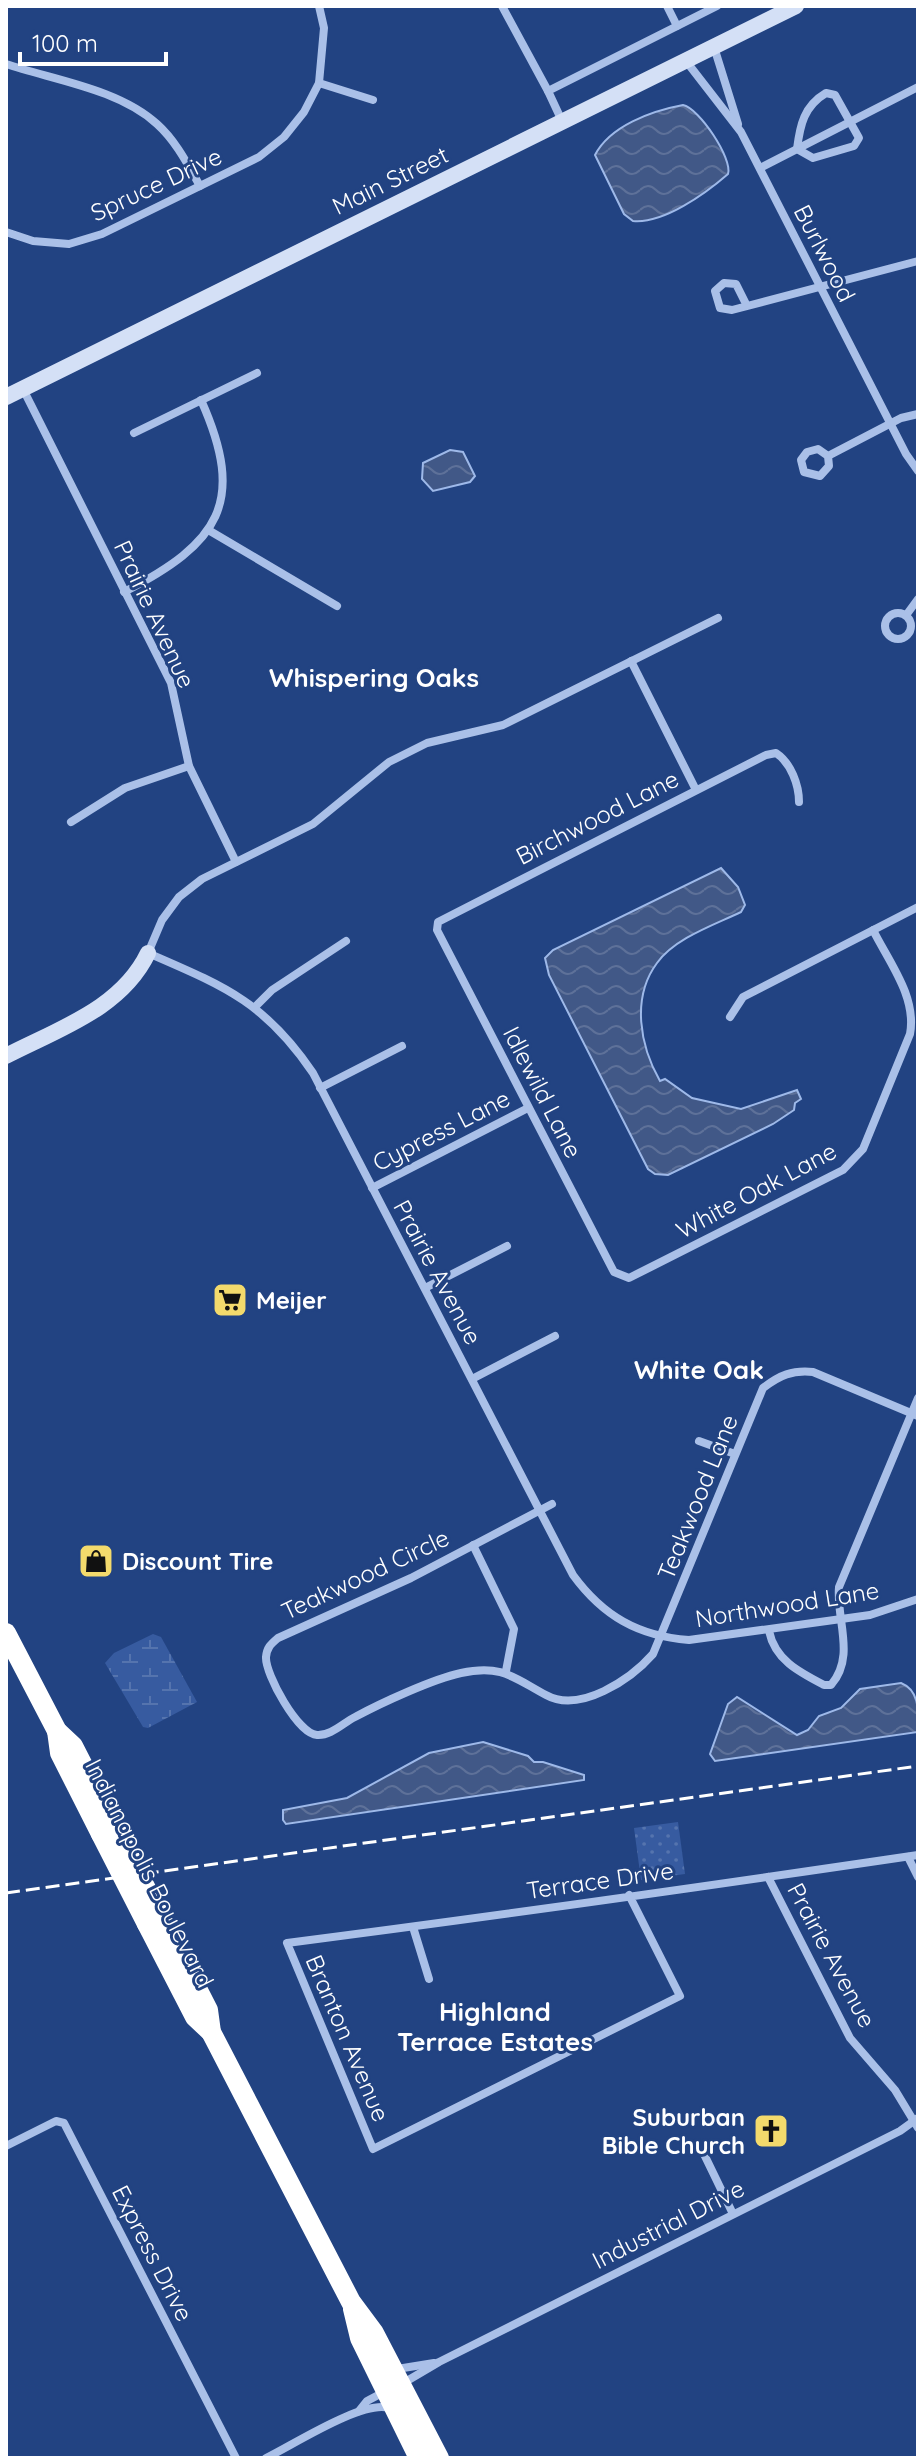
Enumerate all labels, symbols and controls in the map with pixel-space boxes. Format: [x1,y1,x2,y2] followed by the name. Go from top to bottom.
[20,16,166,66] scale bar
[32,28,98,58] text: 100 m
[327,139,453,221] street label: Main Street
[86,141,226,227] street label: Spruce Drive
[788,199,862,307] street label: Burlwood
[108,535,202,693] street label: Prairie Avenue
[269,661,479,694] district label: Whispering Oaks
[511,763,683,871] street label: Birchwood Lane
[497,1021,589,1163] street label: Idlewild Lane
[367,1083,515,1177] street label: Cypress Lane
[671,1135,841,1245] street label: White Oak Lane
[387,1195,489,1349] street label: Prairie Avenue
[211,1281,249,1319] supermarket icon: Meijer
[256,1285,327,1315] place label: Meijer
[634,1353,764,1386] district label: White Oak
[650,1410,744,1584] street label: Teakwood Lane
[276,1522,454,1626] street label: Teakwood Circle
[77,1542,115,1580] shop icon: Discount Tire
[122,1546,274,1576] place label: Discount Tire
[693,1575,881,1633] street label: Northwood Lane
[79,1754,221,1992] street label: Indianapolis Boulevard
[525,1855,675,1905] street label: Terrace Drive
[781,1878,883,2032] street label: Prairie Avenue
[299,1950,397,2126] street label: Branton Avenue
[397,1995,593,2058] district label: Highland Terrace Estates
[602,2102,745,2160] place label: Suburban Bible Church
[752,2112,790,2150] church icon: Suburban Bible Church
[587,2173,749,2275] street label: Industrial Drive
[106,2180,200,2326] street label: Express Drive

